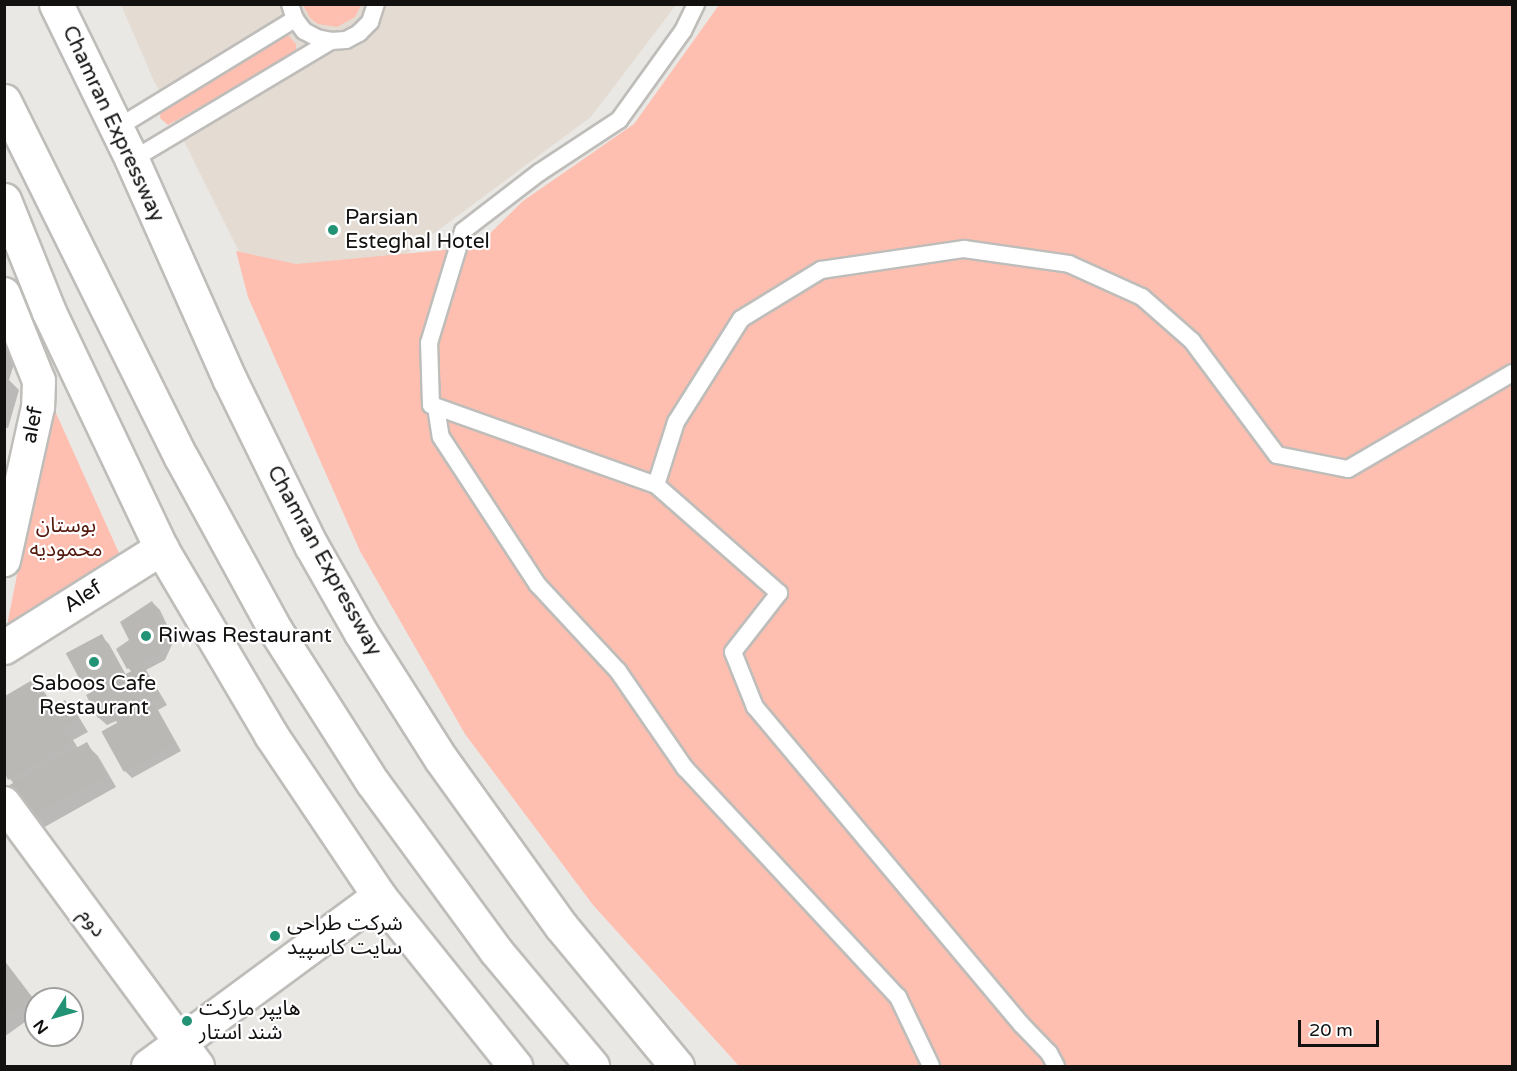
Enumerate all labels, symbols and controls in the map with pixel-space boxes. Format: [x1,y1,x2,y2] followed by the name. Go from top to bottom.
[56,22,170,226] street label: Chamran Expressway
[345,205,490,255] place label: Parsian Esteghal Hotel
[326,223,340,237] marker: Parsian Esteghal Hotel
[17,404,49,446] street label: alef
[261,461,387,661] street label: Chamran Expressway
[30,513,102,563] park label: بوستان محمودیه
[59,575,107,619] street label: Alef
[158,623,332,649] place label: Riwas Restaurant
[139,629,153,643] marker: Riwas Restaurant
[87,655,101,669] marker: Saboos Cafe Restaurant
[32,671,156,721] place label: Saboos Cafe Restaurant
[73,904,111,942] street label: دوم
[287,911,403,961] place label: شرکت طراحی سایت کاسپید
[268,929,282,943] marker: شرکت طراحی سایت کاسپید
[24,987,84,1047] north arrow
[199,996,301,1046] place label: هایپر مارکت شند استار
[1301,1008,1382,1046] scale bar
[180,1014,194,1028] marker: هایپر مارکت شند استار
[29,1015,53,1038] text: N
[1309,1019,1353,1041] text: 20 m

